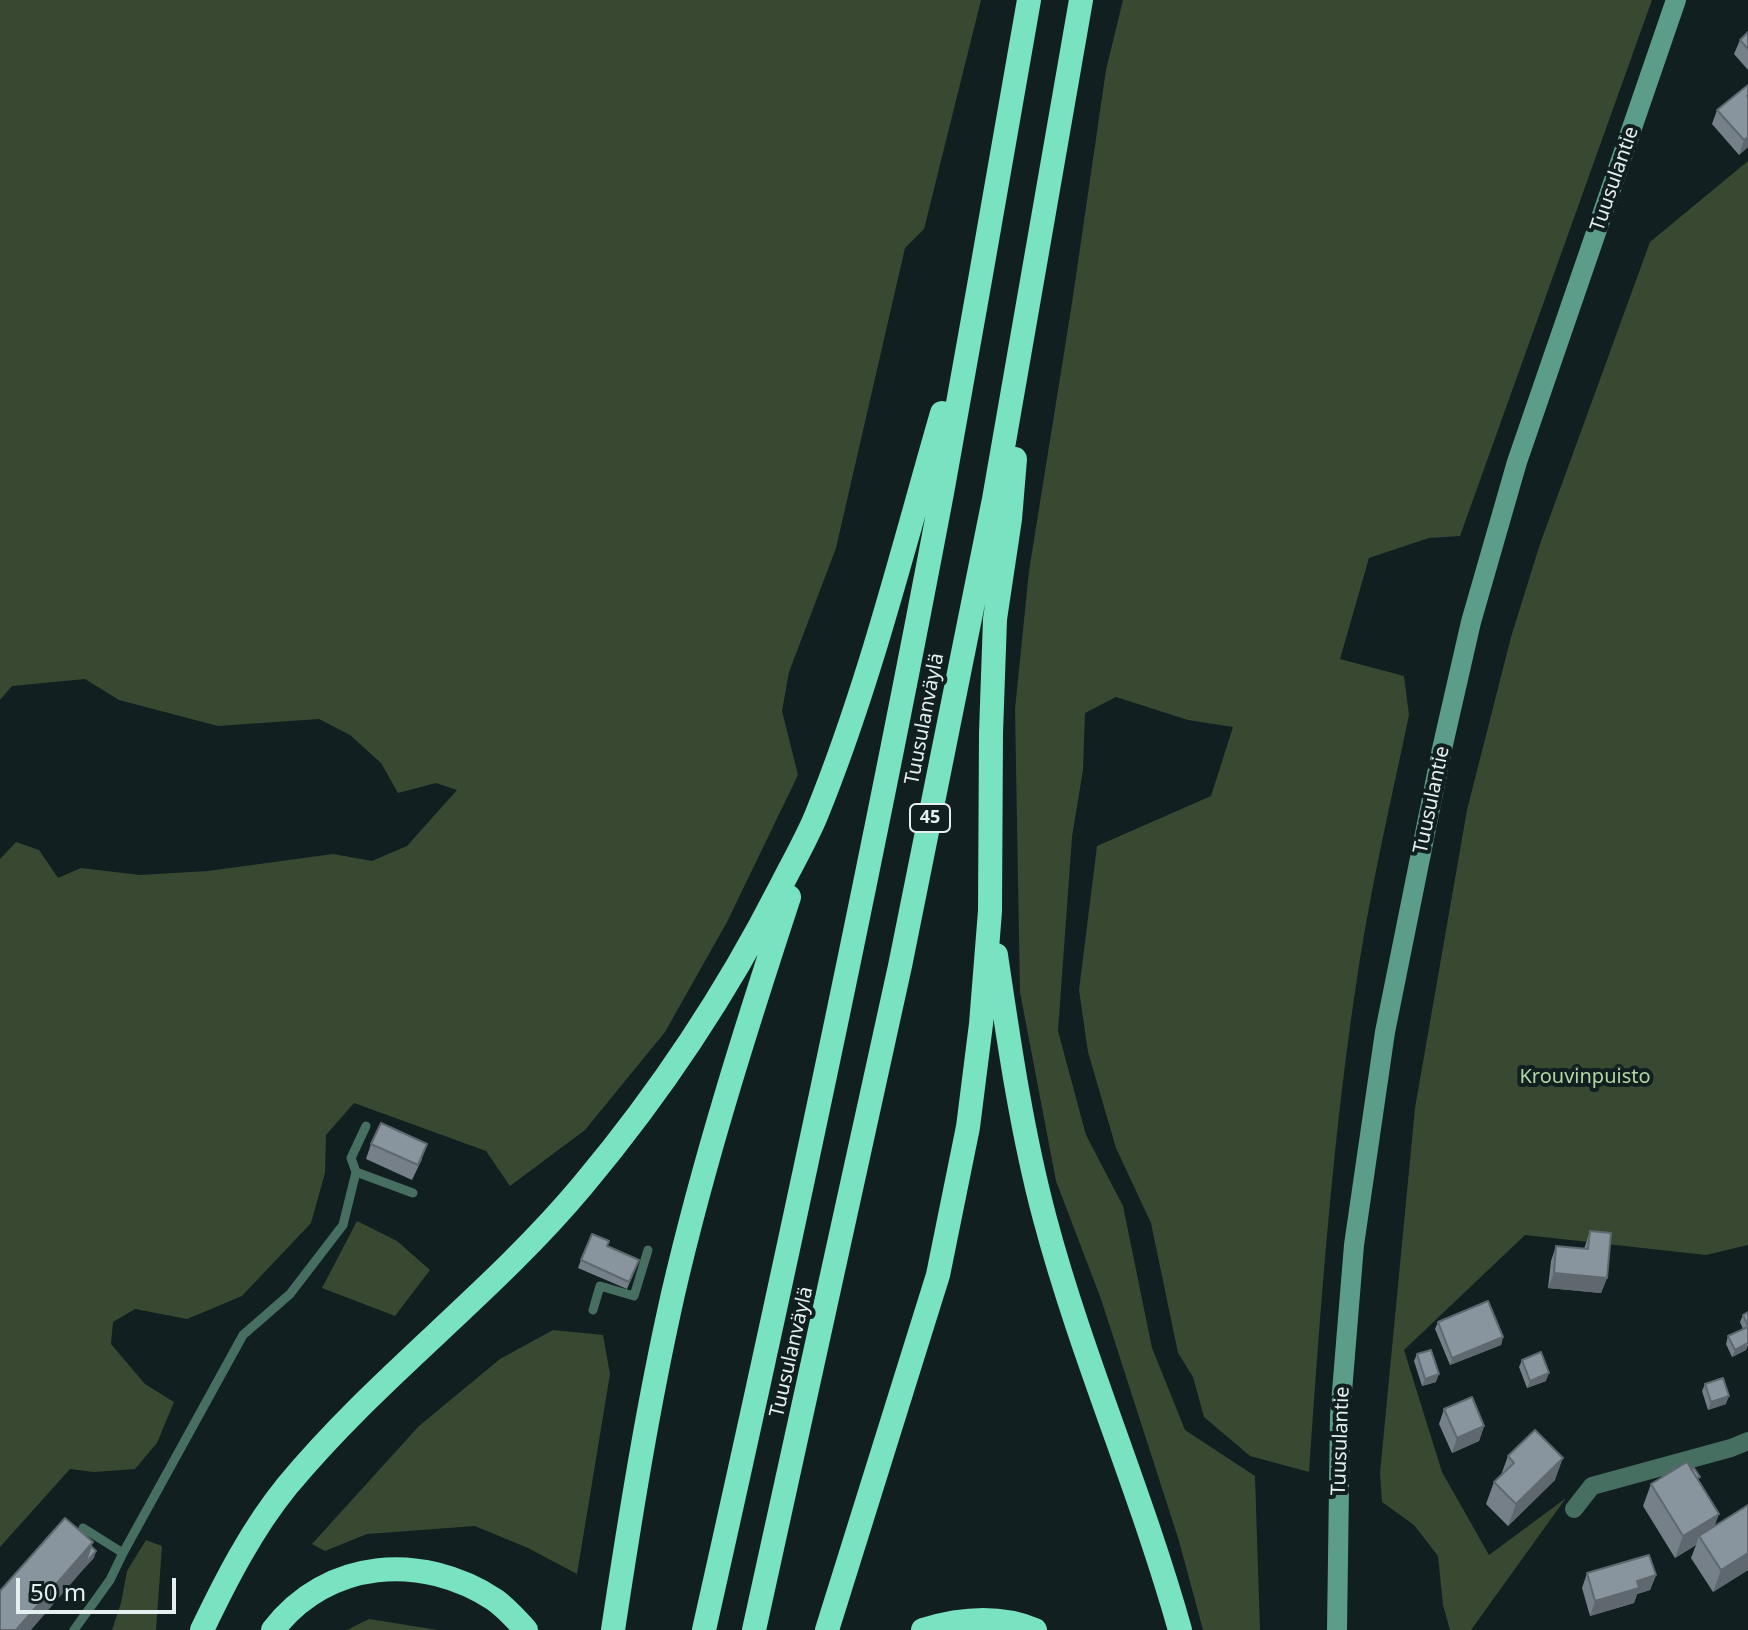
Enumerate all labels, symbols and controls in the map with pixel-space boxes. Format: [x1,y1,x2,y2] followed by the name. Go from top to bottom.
[1586,123,1644,235] street label: Tuusulantie
[900,651,950,787] street label: Tuusulanväylä
[1409,744,1455,856] street label: Tuusulantie
[910,804,950,832] road number: 45
[1519,1065,1651,1089] park label: Krouvinpuisto
[765,1284,819,1420] street label: Tuusulanväylä
[1327,1386,1355,1496] street label: Tuusulantie
[20,1562,180,1612] scale bar
[30,1575,86,1608] text: 50 m

